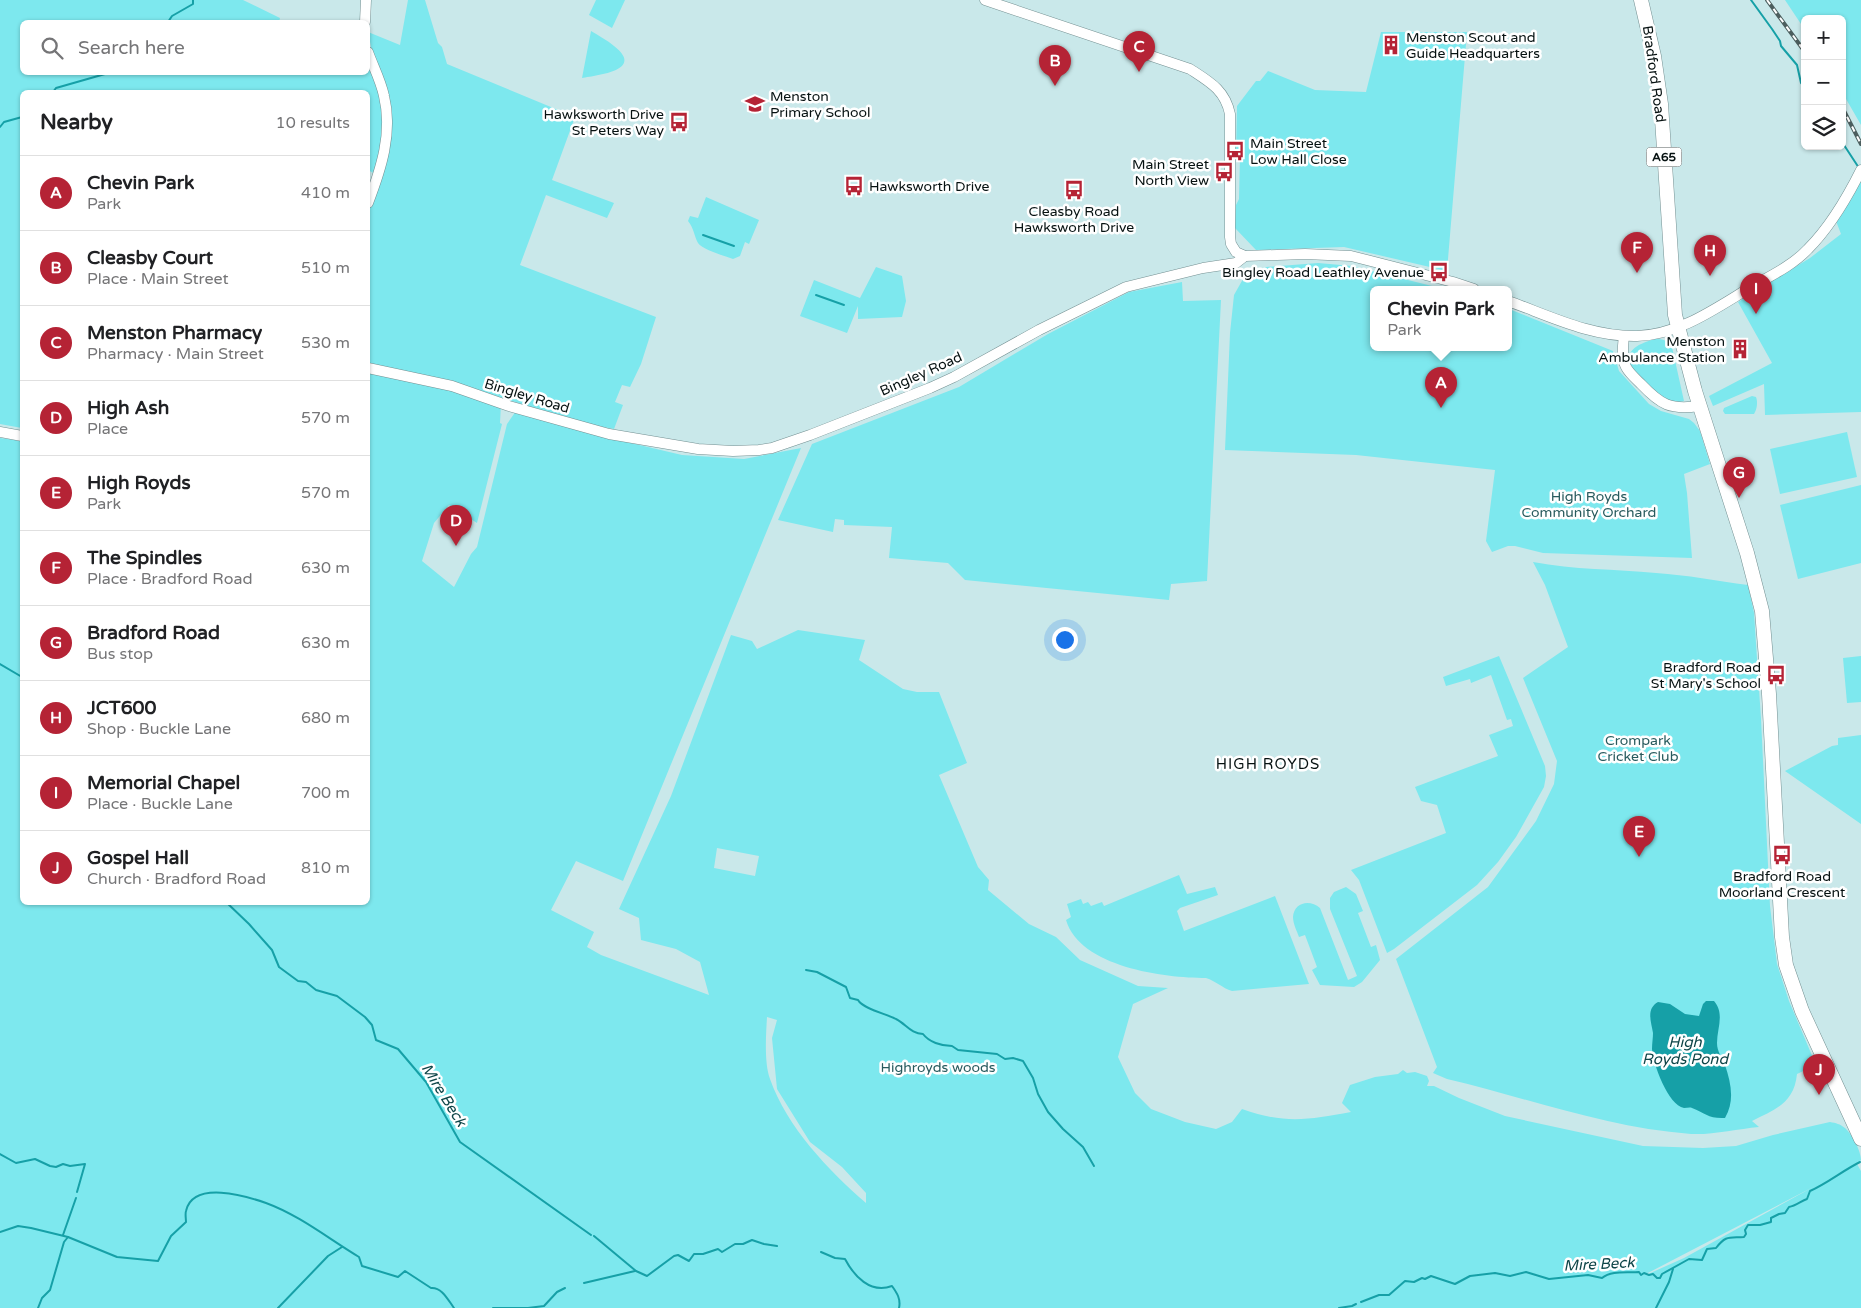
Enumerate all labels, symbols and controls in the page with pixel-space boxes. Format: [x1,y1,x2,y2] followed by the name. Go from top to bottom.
[1801,15,1846,150] map controls
[1801,15,1846,60] button: +
[20,20,370,75] search box
[1639,24,1669,124] street label: Bradford Road
[1406,29,1540,62] place label: Menston Scout and Guide Headquarters
[1123,31,1155,72] pin: C
[38,34,66,62] icon: search
[1380,34,1402,56] building icon: Menston Scout and Guide Headquarters
[78,37,185,59] text: Search here
[1039,45,1071,86] pin: B
[1801,60,1846,105] button: −
[770,88,871,121] place label: Menston Primary School
[744,93,766,115] school or university icon: Menston Primary School
[1801,105,1846,150] button: layers
[544,106,664,139] place label: Hawksworth Drive St Peters Way
[40,110,113,135] text: Nearby
[668,111,690,133] bus stop icon: Hawksworth Drive St Peters Way
[276,113,350,133] text: 10 results
[1250,135,1347,168] place label: Main Street Low Hall Close
[1224,140,1246,162] bus stop icon: Main Street Low Hall Close
[1646,148,1682,166] road number: A65
[1132,156,1210,189] place label: Main Street North View
[1213,161,1235,183] bus stop icon: Main Street North View
[87,172,194,194] text: Chevin Park
[843,175,865,197] bus stop icon: Hawksworth Drive
[869,178,990,195] place label: Hawksworth Drive
[1063,179,1085,201] bus stop icon: Cleasby Road Hawksworth Drive
[50,183,62,203] text: A
[301,183,350,203] text: 410 m
[87,194,121,214] text: Park
[1014,203,1134,236] place label: Cleasby Road Hawksworth Drive
[1621,232,1653,273] pin: F
[1694,235,1726,276] pin: H
[87,247,213,269] text: Cleasby Court
[50,258,62,278] text: B
[301,258,350,278] text: 510 m
[1428,261,1450,283] bus stop icon: Bingley Road Leathley Avenue
[1222,264,1424,281] place label: Bingley Road Leathley Avenue
[87,269,229,289] text: Place · Main Street
[1740,273,1772,314] pin: I
[1370,286,1512,351] popup
[1387,298,1495,320] text: Chevin Park
[1387,320,1422,340] text: Park
[87,322,262,344] text: Menston Pharmacy
[50,333,62,353] text: C
[301,333,350,353] text: 530 m
[1598,333,1725,366] place label: Menston Ambulance Station
[1729,338,1751,360] building icon: Menston Ambulance Station
[87,344,264,364] text: Pharmacy · Main Street
[877,348,965,400] street label: Bingley Road
[1425,367,1457,408] pin: A
[482,375,572,417] street label: Bingley Road
[87,397,169,419] text: High Ash
[50,408,62,428] text: D
[301,408,350,428] text: 570 m
[87,419,128,439] text: Place
[1723,457,1755,498] pin: G
[87,472,191,494] text: High Royds
[51,483,61,503] text: E
[301,483,350,503] text: 570 m
[1522,488,1656,521] park label: High Royds Community Orchard
[87,494,121,514] text: Park
[440,505,472,546] pin: D
[87,547,202,569] text: The Spindles
[51,558,61,578] text: F
[301,558,350,578] text: 630 m
[87,569,253,589] text: Place · Bradford Road
[87,622,220,644] text: Bradford Road
[1052,627,1078,653] your location
[50,633,62,653] text: G
[301,633,350,653] text: 630 m
[87,644,153,664] text: Bus stop
[1651,659,1761,692] place label: Bradford Road St Mary's School
[1765,664,1787,686] bus stop icon: Bradford Road St Mary's School
[87,697,156,719] text: JCT600
[50,708,62,728] text: H
[301,708,350,728] text: 680 m
[87,719,231,739] text: Shop · Buckle Lane
[1598,732,1679,765] park label: Crompark Cricket Club
[1216,755,1320,773] district label: HIGH ROYDS
[87,772,240,794] text: Memorial Chapel
[54,783,58,803] text: I
[301,783,350,803] text: 700 m
[87,794,233,814] text: Place · Buckle Lane
[1623,816,1655,857] pin: E
[1771,844,1793,866] bus stop icon: Bradford Road Moorland Crescent
[87,847,189,869] text: Gospel Hall
[52,858,60,878] text: J
[301,858,350,878] text: 810 m
[1719,868,1846,901] place label: Bradford Road Moorland Crescent
[87,869,266,889] text: Church · Bradford Road
[1642,1033,1729,1068] water label: High Royds Pond
[1803,1054,1835,1095] pin: J
[880,1059,996,1076] park label: Highroyds woods
[418,1060,471,1131] water label: Mire Beck
[1563,1253,1637,1275] water label: Mire Beck

